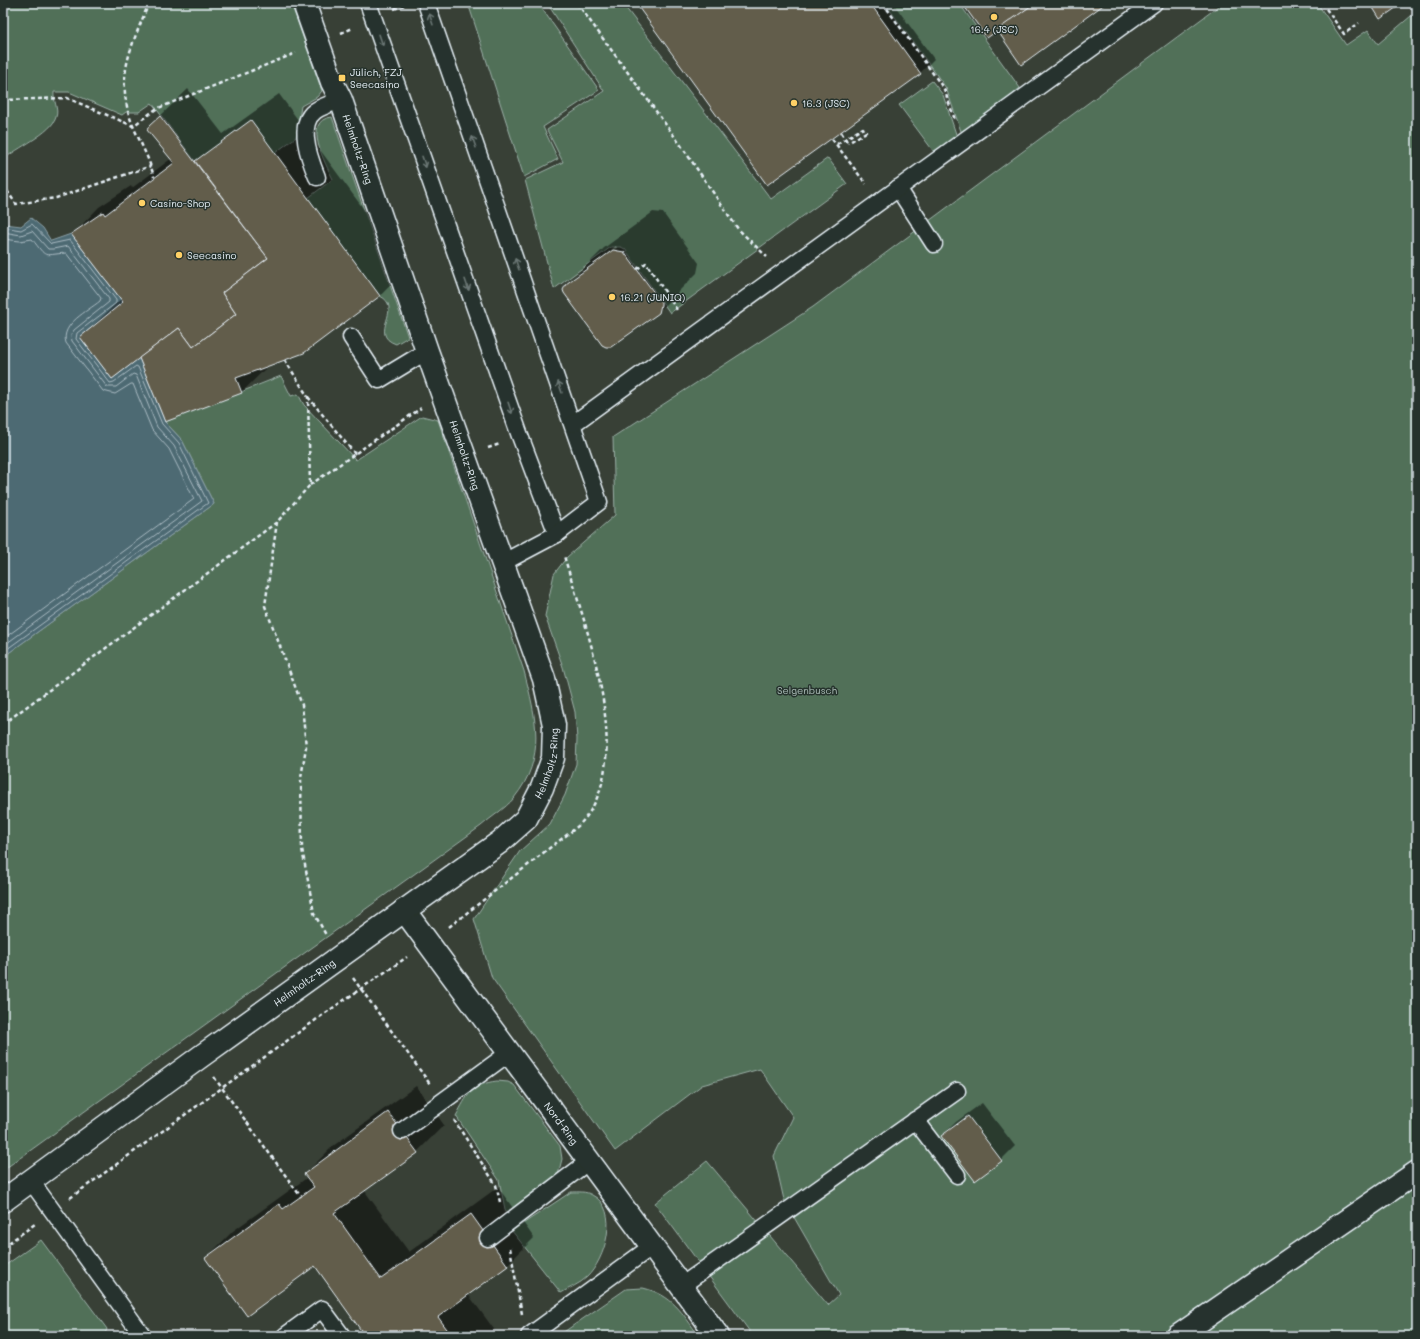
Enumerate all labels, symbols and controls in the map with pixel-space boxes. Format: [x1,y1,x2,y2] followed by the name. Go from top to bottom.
[989,12,999,22] marker: 16.4 (JSC)
[427,13,435,25] one-way arrow
[970,22,1018,36] place label: 16.4 (JSC)
[378,33,385,46] one-way arrow
[350,65,403,91] place label: Jülich, FZJ Seecasino
[337,73,347,83] marker: Jülich, FZJ Seecasino
[802,96,850,110] place label: 16.3 (JSC)
[789,98,799,108] marker: 16.3 (JSC)
[340,112,377,186] street label: Helmholtz-Ring
[470,135,477,148] one-way arrow
[421,156,428,169] one-way arrow
[150,196,210,210] place label: Casino-Shop
[137,198,147,208] marker: Casino-Shop
[187,248,237,262] place label: Seecasino
[174,250,184,260] marker: Seecasino
[513,258,520,271] one-way arrow
[464,278,471,291] one-way arrow
[620,290,685,304] place label: 16.21 (JUNIQ)
[607,292,617,302] marker: 16.21 (JUNIQ)
[555,382,563,394] one-way arrow
[507,401,515,413] one-way arrow
[447,418,484,492] street label: Helmholtz-Ring
[777,683,837,697] park label: Selgenbusch
[531,728,561,801] street label: Helmholtz-Ring
[270,955,338,1009] street label: Helmholtz-Ring
[541,1099,582,1148] street label: Nord-Ring

